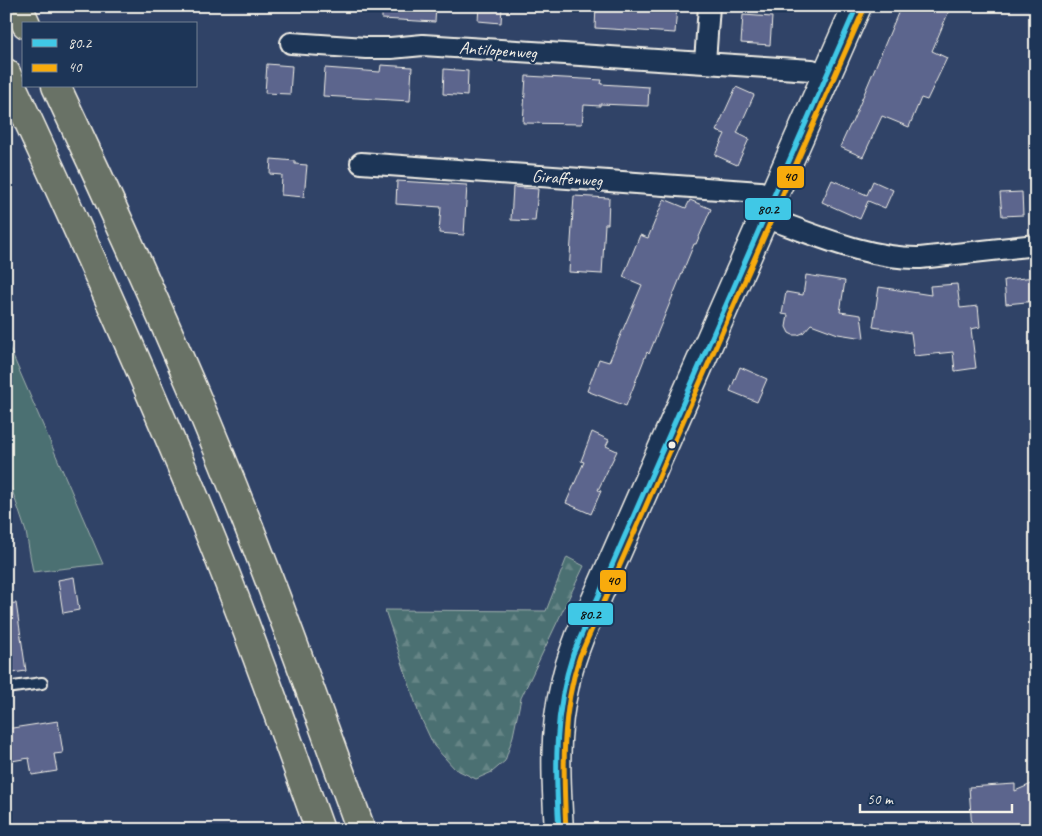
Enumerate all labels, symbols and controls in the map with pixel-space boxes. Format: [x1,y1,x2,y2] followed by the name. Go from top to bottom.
[22,22,198,88] legend
[68,34,92,53] text: 80.2
[458,36,539,64] street label: Antilopenweg
[68,58,83,77] text: 40
[531,165,605,192] street label: Giraffenweg
[776,165,805,189] line badge: 40
[784,168,798,185] text: 40
[744,197,792,221] line badge: 80.2
[757,201,781,218] text: 80.2
[667,440,677,450] unlabelled marker
[599,569,627,593] line badge: 40
[607,572,621,589] text: 40
[567,602,614,626] line badge: 80.2
[579,606,603,623] text: 80.2
[860,781,1012,813] scale bar
[867,790,894,809] text: 50 m

